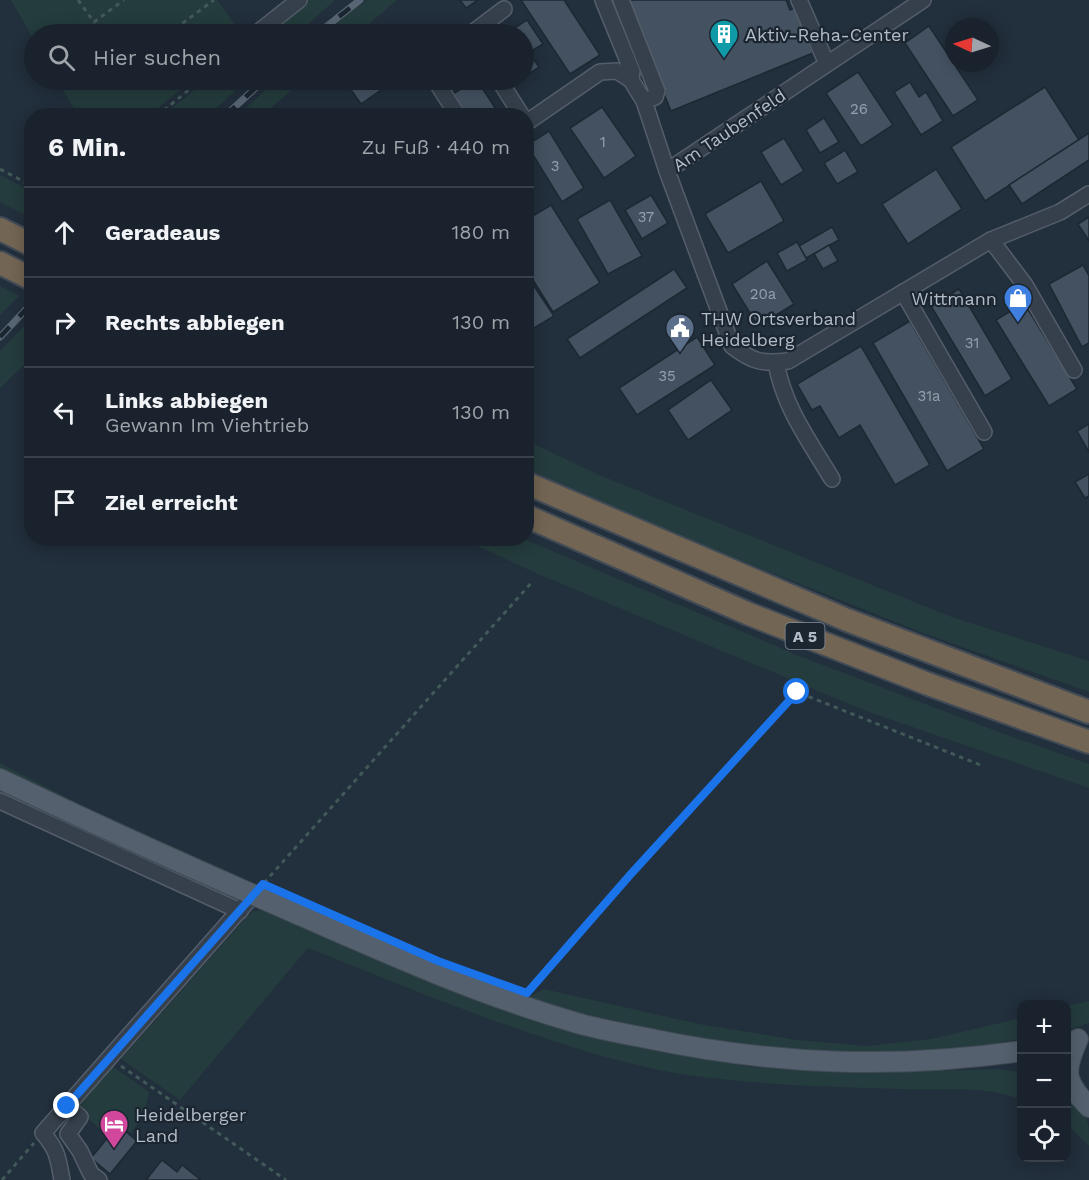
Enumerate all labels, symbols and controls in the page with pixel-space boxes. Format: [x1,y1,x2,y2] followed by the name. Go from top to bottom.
[708,18,740,60] building icon: Aktiv-Reha-Center
[945,18,999,72] north arrow
[24,24,534,90] search box
[745,24,909,45] place label: Aktiv-Reha-Center
[45,41,78,74] icon: search
[93,45,221,70] text: Hier suchen
[669,84,789,176] street label: Am Taubenfeld
[850,100,868,118] house number: 26
[48,132,126,162] text: 6 Min.
[600,133,606,151] house number: 1
[362,135,510,159] text: Zu Fuß · 440 m
[551,157,559,175] house number: 3
[638,208,654,226] house number: 37
[48,216,81,249] icon: ahead
[105,220,220,245] text: Geradeaus
[452,220,510,244] text: 180 m
[1002,282,1034,324] shop icon: Wittmann
[750,285,777,303] house number: 20a
[911,288,997,309] place label: Wittmann
[48,306,81,339] icon: right
[701,308,856,350] place label: THW Ortsverband Heidelberg
[105,310,285,335] text: Rechts abbiegen
[452,310,510,334] text: 130 m
[664,312,696,354] public building icon: THW Ortsverband Heidelberg
[965,334,979,352] house number: 31
[658,367,676,385] house number: 35
[917,387,941,405] house number: 31a
[105,388,268,413] text: Links abbiegen
[48,396,81,429] icon: left
[452,400,510,424] text: 130 m
[105,413,309,437] text: Gewann Im Viehtrieb
[48,486,81,519] icon: arrive
[105,490,238,515] text: Ziel erreicht
[786,623,824,649] road number: A 5
[783,678,809,704] route start
[1017,1000,1071,1162] map controls
[1017,1000,1071,1054] button: +
[1017,1054,1071,1108] button: −
[53,1092,79,1118] route end
[135,1104,246,1146] place label: Heidelberger Land
[98,1108,130,1150] hotel icon: Heidelberger Land
[1017,1108,1071,1162] button: locate

